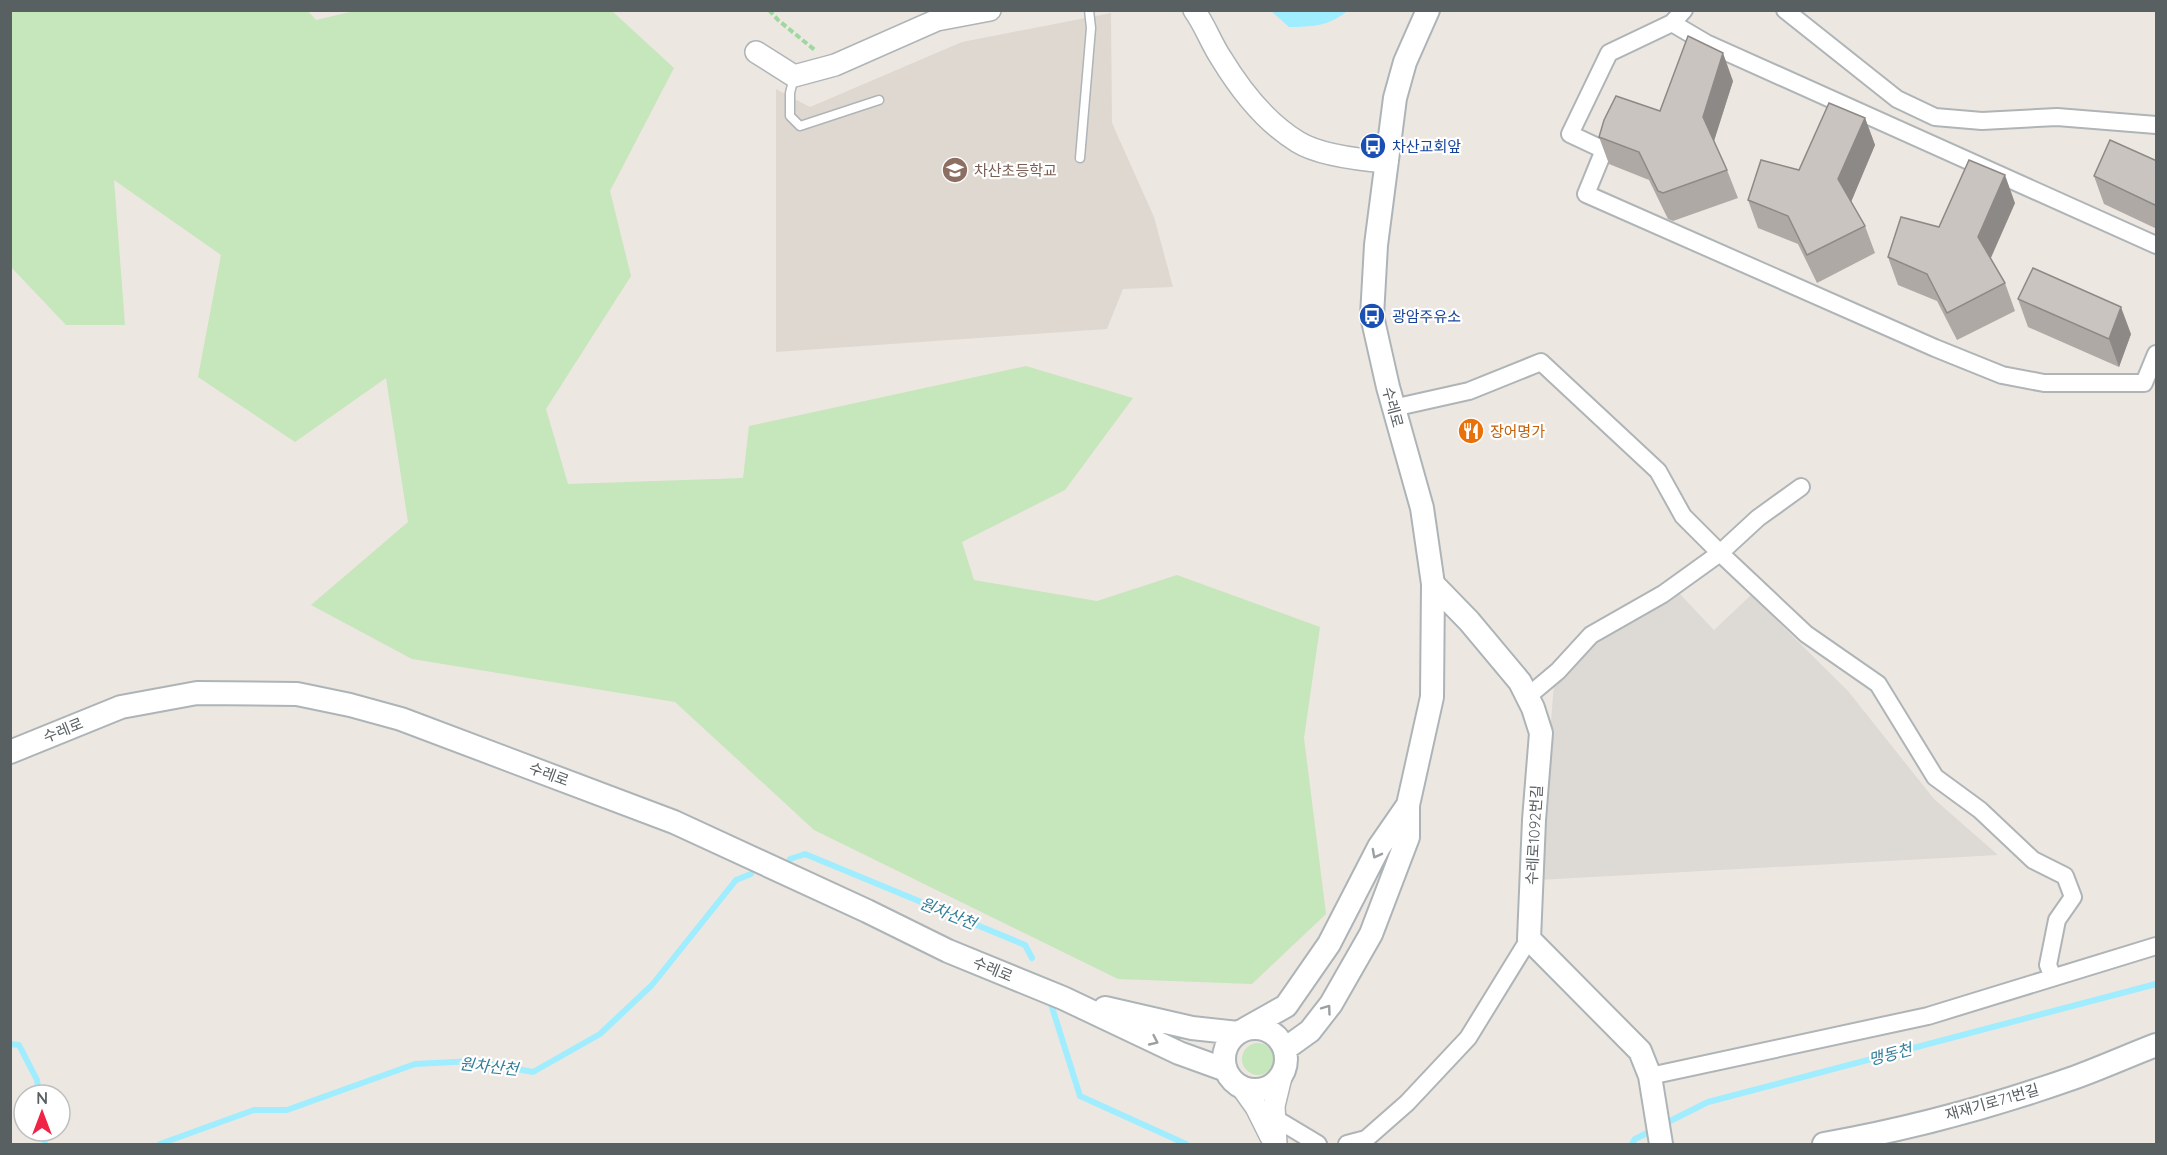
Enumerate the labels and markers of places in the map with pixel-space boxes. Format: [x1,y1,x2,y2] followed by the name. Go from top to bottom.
[1358,131,1388,161] bus stop icon: 차산교회앞
[1392,137,1461,156] place label: 차산교회앞
[940,155,970,185] school or university icon: 차산초등학교
[974,161,1057,180] place label: 차산초등학교
[1357,301,1387,331] bus stop icon: 광암주유소
[1392,307,1461,326] place label: 광암주유소
[1456,416,1486,446] restaurant icon: 장어명가
[1490,422,1545,441] place label: 장어명가

